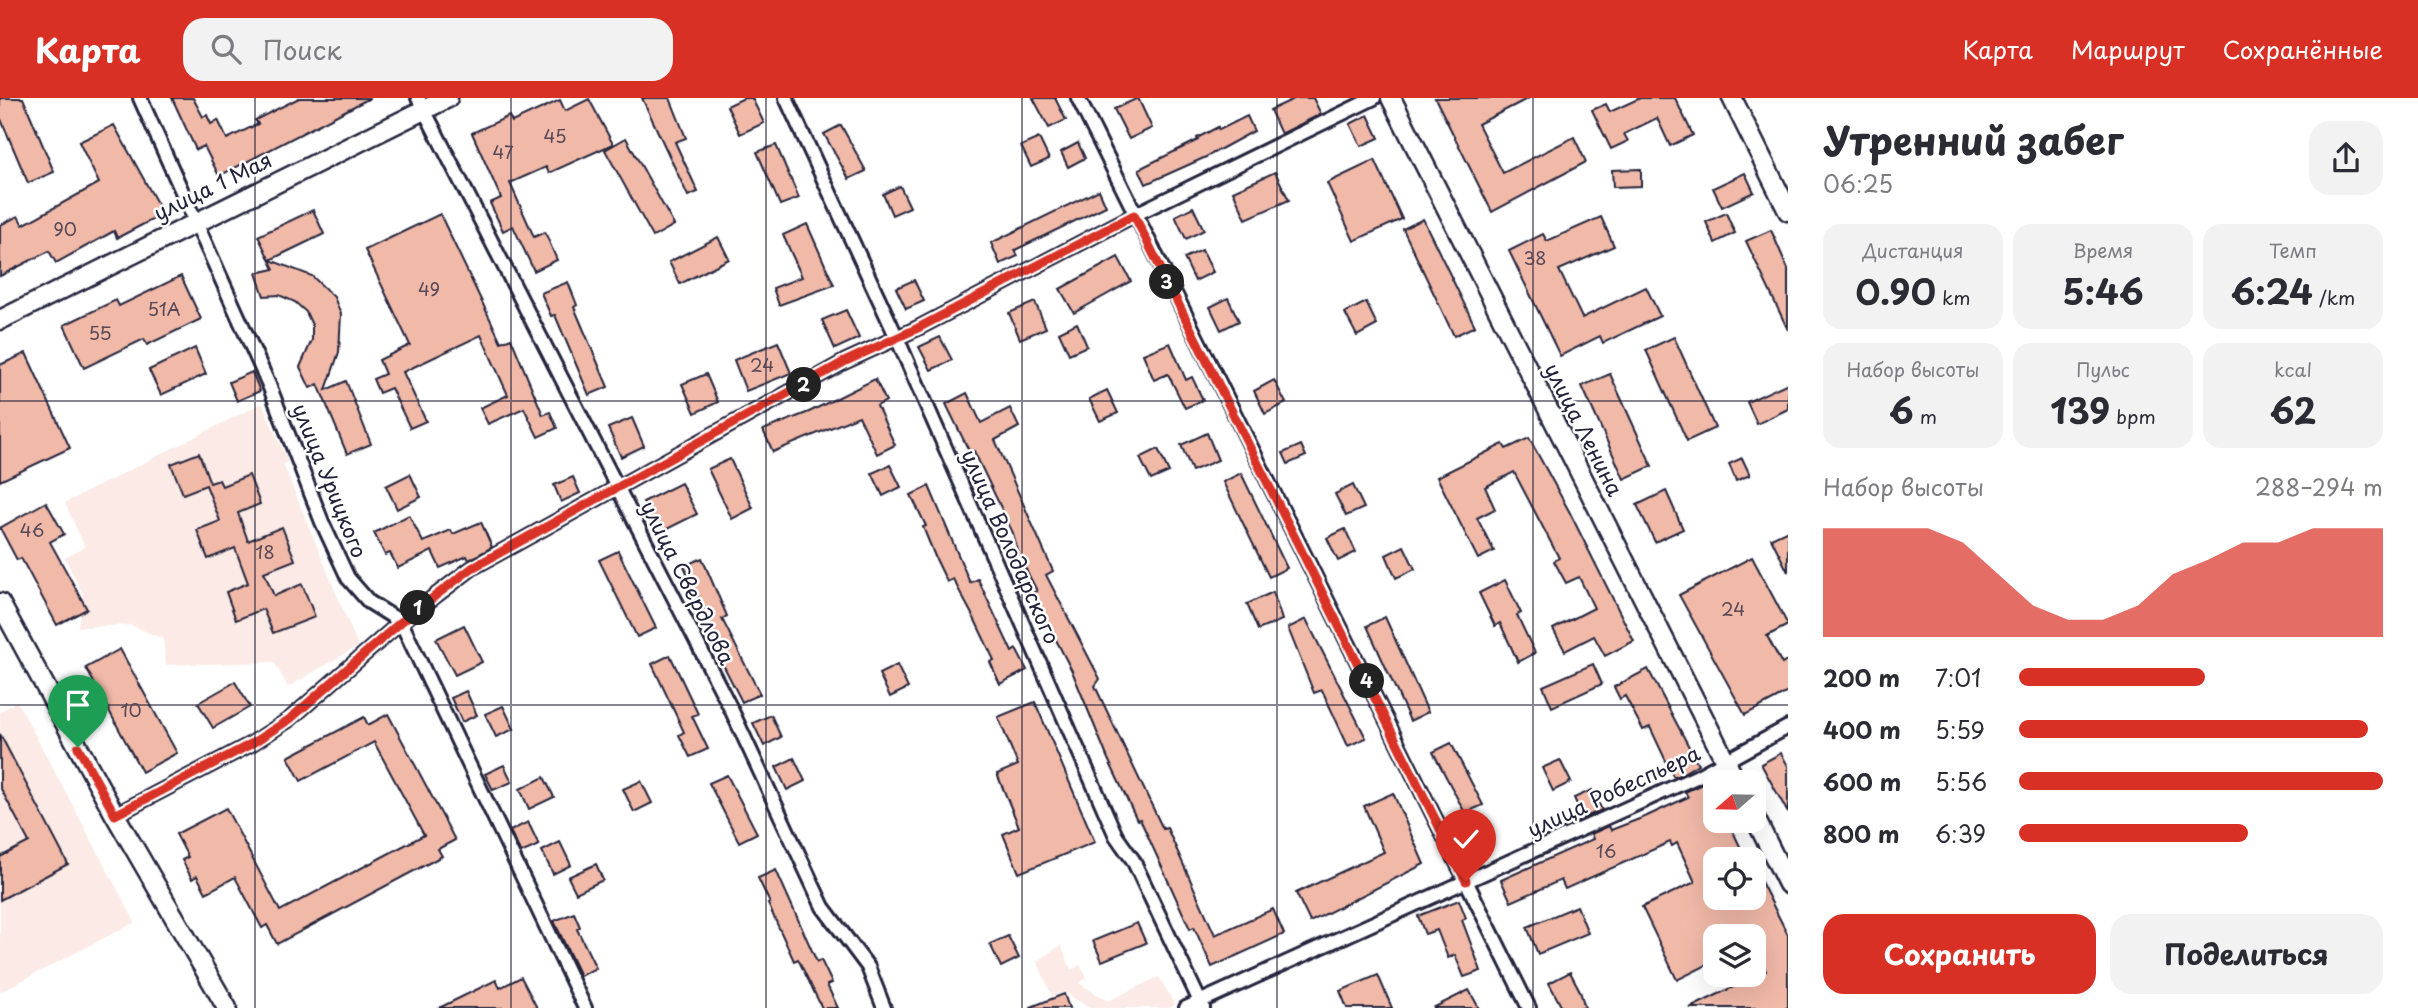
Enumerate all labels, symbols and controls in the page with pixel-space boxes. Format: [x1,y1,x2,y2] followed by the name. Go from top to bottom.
[183,18,673,81] search box
[35,24,141,74] text: Карта
[207,30,245,68] icon: search
[263,30,342,69] text: Поиск
[1962,31,2033,67] text: Карта
[2071,31,2185,67] text: Маршрут
[2223,31,2383,67] text: Сохранённые
[1823,111,2123,168] text: Утренний забег
[2309,121,2383,195] button: share
[544,122,567,149] house number: 45
[492,138,514,165] house number: 47
[147,143,277,228] street label: улица 1 Мая
[1823,166,1893,201] text: 06:25
[53,215,77,242] house number: 90
[1863,236,1963,264] text: Дистанция
[2073,236,2133,264] text: Время
[2269,236,2317,264] text: Темп
[1523,244,1547,271] house number: 38
[1150,264,1184,300] pin: 3
[1855,264,1936,317] text: 0.90
[2062,264,2144,317] text: 5:46
[2231,264,2313,317] text: 6:24
[1160,267,1173,295] text: 3
[418,275,440,302] house number: 49
[1936,283,1971,311] text: km
[2313,283,2355,311] text: /km
[147,295,181,322] house number: 51А
[88,319,112,346] house number: 55
[750,351,774,378] house number: 24
[1846,355,1980,383] text: Набор высоты
[2076,355,2130,383] text: Пульс
[2274,355,2312,383] text: kcal
[1537,357,1632,502] street label: улица Ленина
[786,368,822,402] pin: 2
[797,370,810,398] text: 2
[1889,383,1914,436] text: 6
[2050,383,2110,436] text: 139
[2270,383,2316,436] text: 62
[285,398,376,562] street label: улица Урицкого
[1914,402,1937,430] text: m
[2110,402,2156,430] text: bpm
[954,444,1069,649] street label: улица Володарского
[1823,469,1984,504] text: Набор высоты
[2255,469,2383,504] text: 288–294 m
[634,494,744,670] street label: улица Свердлова
[20,516,44,543] house number: 46
[255,538,275,565] house number: 18
[400,590,436,626] pin: 1
[413,593,422,621] text: 1
[1721,595,1745,622] house number: 24
[1823,660,1900,695] text: 200 m
[1935,660,1981,695] text: 7:01
[1350,664,1384,698] pin: 4
[1360,666,1373,694] text: 4
[48,675,108,747] pin
[59,686,97,724] icon: arrive
[120,696,142,723] house number: 10
[1823,712,1901,747] text: 400 m
[1935,712,1985,747] text: 5:59
[1521,736,1705,844] street label: улица Робеспьера
[1823,764,1901,799] text: 600 m
[1935,764,1987,799] text: 5:56
[1703,770,1766,833] north arrow
[1703,770,1766,987] map controls
[1436,809,1496,881] pin
[1823,816,1900,851] text: 800 m
[1935,816,1986,851] text: 6:39
[1447,820,1485,858] icon: check
[1596,837,1616,864] house number: 16
[1703,847,1766,910] button: locate
[1823,914,2096,994] button: Сохранить
[2110,914,2383,994] button: Поделиться
[1703,924,1766,987] button: layers

